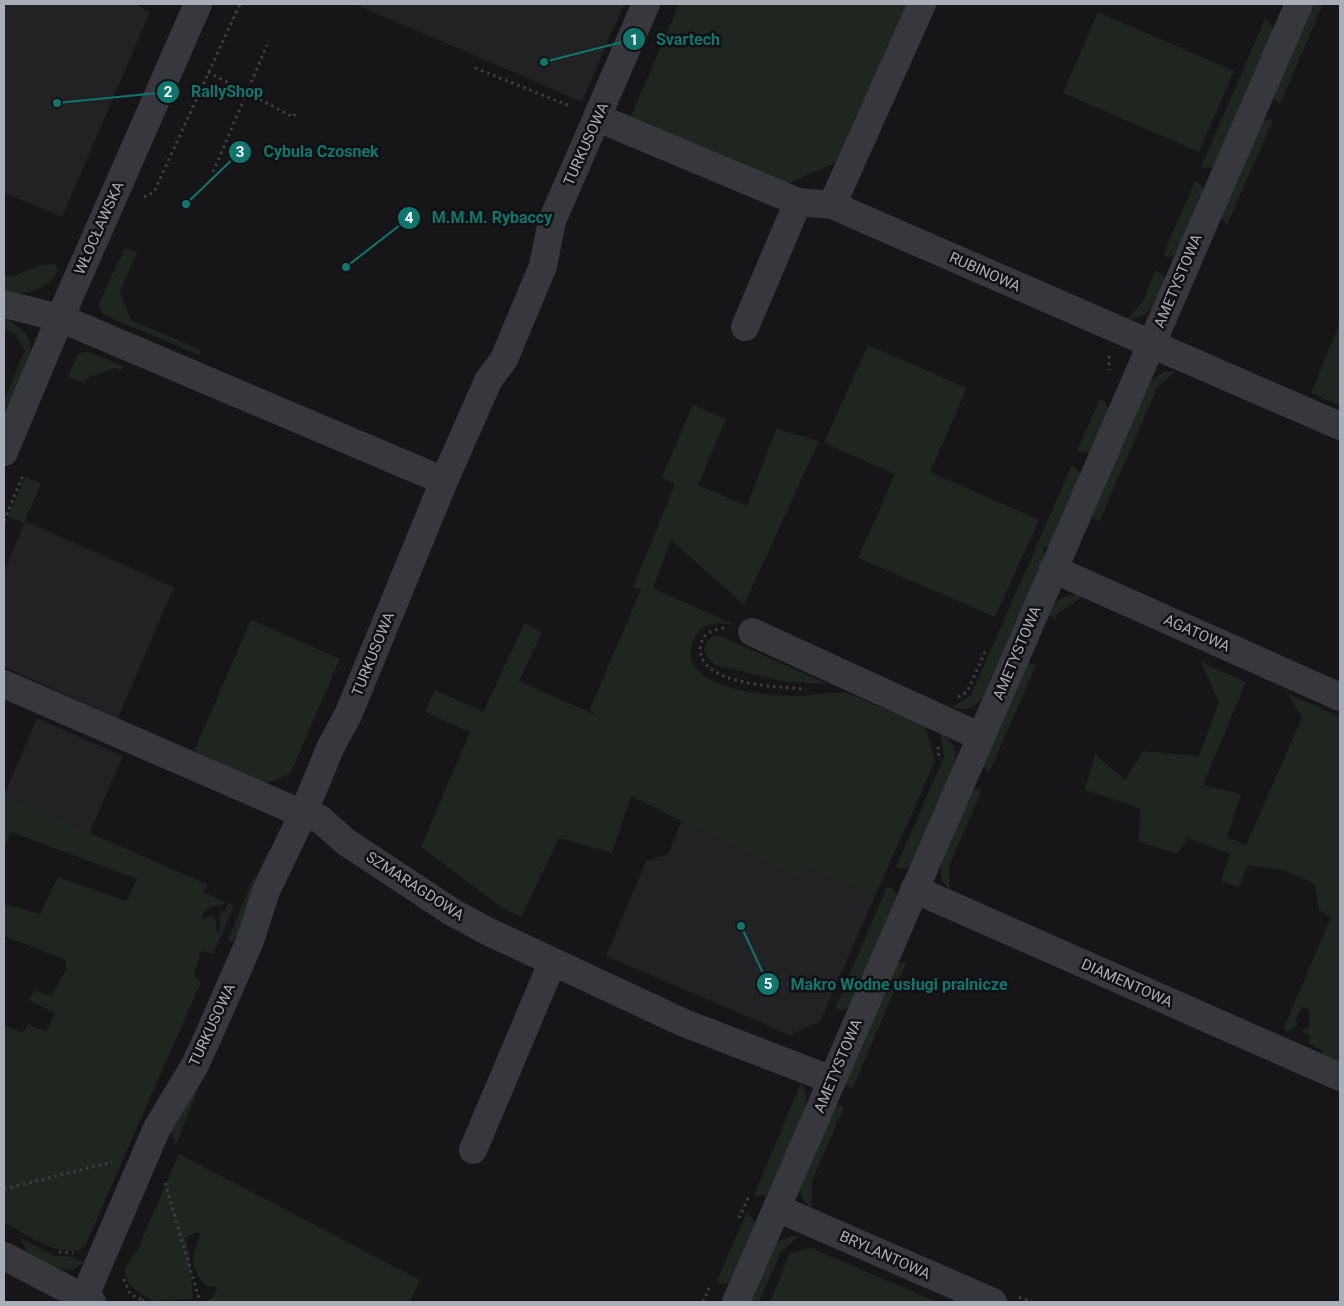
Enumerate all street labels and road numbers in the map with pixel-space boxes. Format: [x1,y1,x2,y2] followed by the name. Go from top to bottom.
[560,99,612,188] street label: TURKUSOWA
[70,178,128,277] street label: WŁOCŁAWSKA
[1150,231,1206,331] street label: AMETYSTOWA
[947,248,1024,296] street label: RUBINOWA
[989,603,1045,703] street label: AMETYSTOWA
[348,609,398,699] street label: TURKUSOWA
[1161,610,1233,656] street label: AGATOWA
[363,848,467,924] street label: SZMARAGDOWA
[1079,955,1176,1011] street label: DIAMENTOWA
[185,981,239,1069] street label: TURKUSOWA
[810,1016,866,1116] street label: AMETYSTOWA
[837,1227,933,1283] street label: BRYLANTOWA

